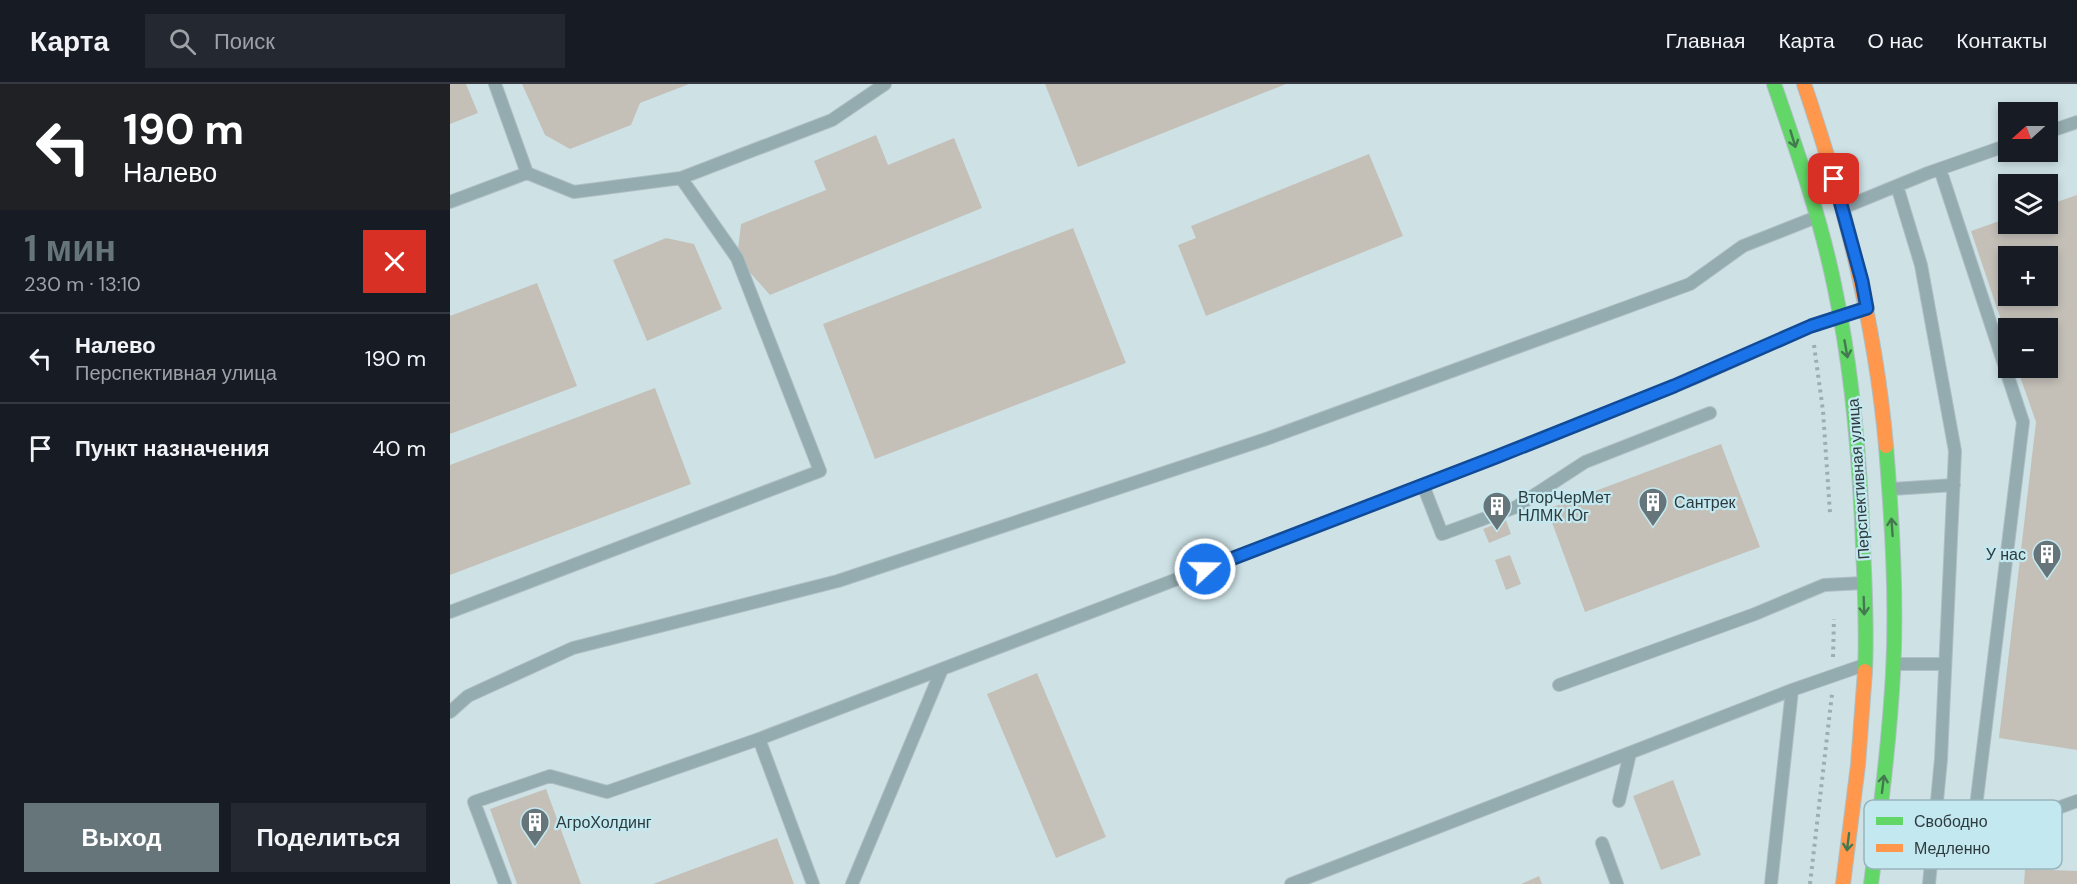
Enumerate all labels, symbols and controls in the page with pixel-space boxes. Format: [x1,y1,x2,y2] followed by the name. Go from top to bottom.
[145,14,565,68] search box
[30,23,109,60] text: Карта
[166,25,199,58] icon: search
[214,27,275,56] text: Поиск
[1665,27,1745,55] text: Главная
[1778,27,1835,55] text: Карта
[1868,27,1923,55] text: О нас
[1956,27,2047,55] text: Контакты
[123,102,244,157] text: 190 m
[1998,102,2058,162] north arrow
[1998,102,2058,378] map controls
[24,108,102,186] icon: left
[1788,129,1799,148] one-way arrow
[1808,153,1859,204] pin
[123,155,217,190] text: Налево
[1817,162,1850,195] icon: arrive
[1998,174,2058,234] button: layers
[24,225,116,272] text: 1 мин
[363,230,426,293] button: close
[1998,246,2058,306] button: +
[24,271,141,297] text: 230 m · 13:10
[1998,318,2058,378] button: −
[75,331,156,360] text: Налево
[1841,338,1852,358] one-way arrow
[24,342,57,375] icon: left
[365,344,426,373] text: 190 m
[75,360,277,386] text: Перспективная улица
[1842,398,1875,560] street label: Перспективная улица
[24,432,57,465] icon: arrive
[75,434,270,463] text: Пункт назначения
[372,434,426,463] text: 40 m
[1637,486,1669,528] building icon: Сантрек
[1518,487,1611,526] place label: ВторЧерМет НЛМК Юг
[1481,490,1513,532] building icon: ВторЧерМет НЛМК Юг
[1674,492,1737,513] place label: Сантрек
[1886,517,1897,537] one-way arrow
[1173,537,1237,601] position arrow
[2031,538,2063,580] building icon: У нас
[1986,544,2026,565] place label: У нас
[1859,595,1870,615] one-way arrow
[1878,775,1889,795] one-way arrow
[1864,800,2062,869] legend
[24,803,219,872] button: Выход
[231,803,426,872] button: Поделиться
[519,806,551,848] building icon: АгроХолдинг
[1914,811,1988,832] text: Свободно
[556,812,652,833] place label: АгроХолдинг
[1842,831,1853,851] one-way arrow
[1914,838,1990,859] text: Медленно

